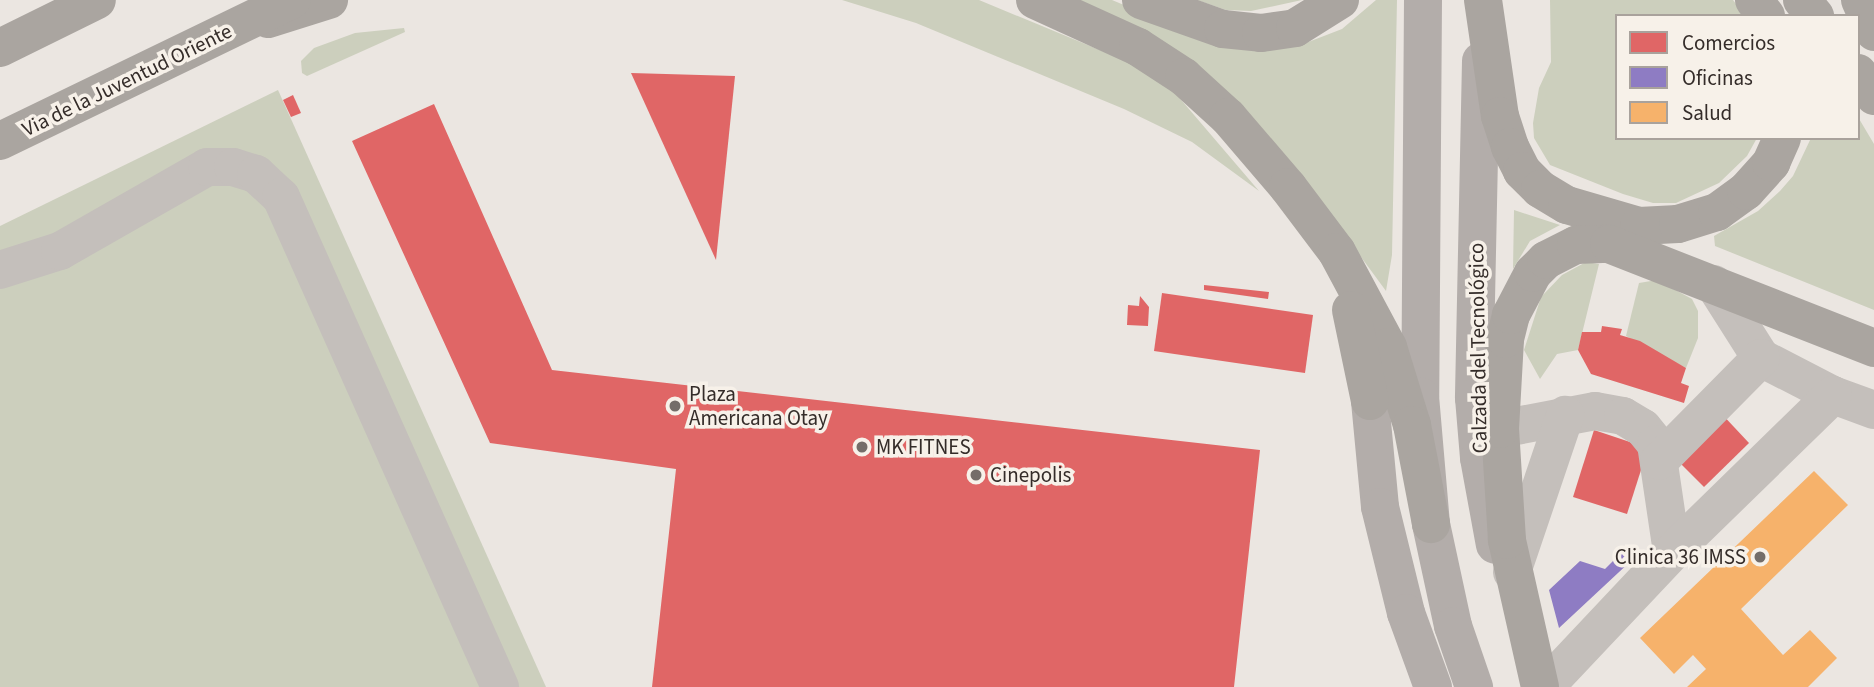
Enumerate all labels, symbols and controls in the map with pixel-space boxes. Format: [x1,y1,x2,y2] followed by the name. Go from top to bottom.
[1615,14,1860,140] legend
[18,18,236,142] street label: Via de la Juventud Oriente
[1682,28,1775,58] text: Comercios
[1682,63,1753,93] text: Oficinas
[1682,98,1732,128] text: Salud
[1464,242,1492,454] street label: Calzada del Tecnológico
[689,381,828,431] place label: Plaza Americana Otay
[667,398,683,414] marker: Plaza Americana Otay
[876,434,971,460] place label: MK FITNES
[854,439,870,455] marker: MK FITNES
[990,462,1071,488] place label: Cinepolis
[968,467,984,483] marker: Cinepolis
[1615,544,1746,570] place label: Clinica 36 IMSS
[1752,549,1768,565] marker: Clinica 36 IMSS

